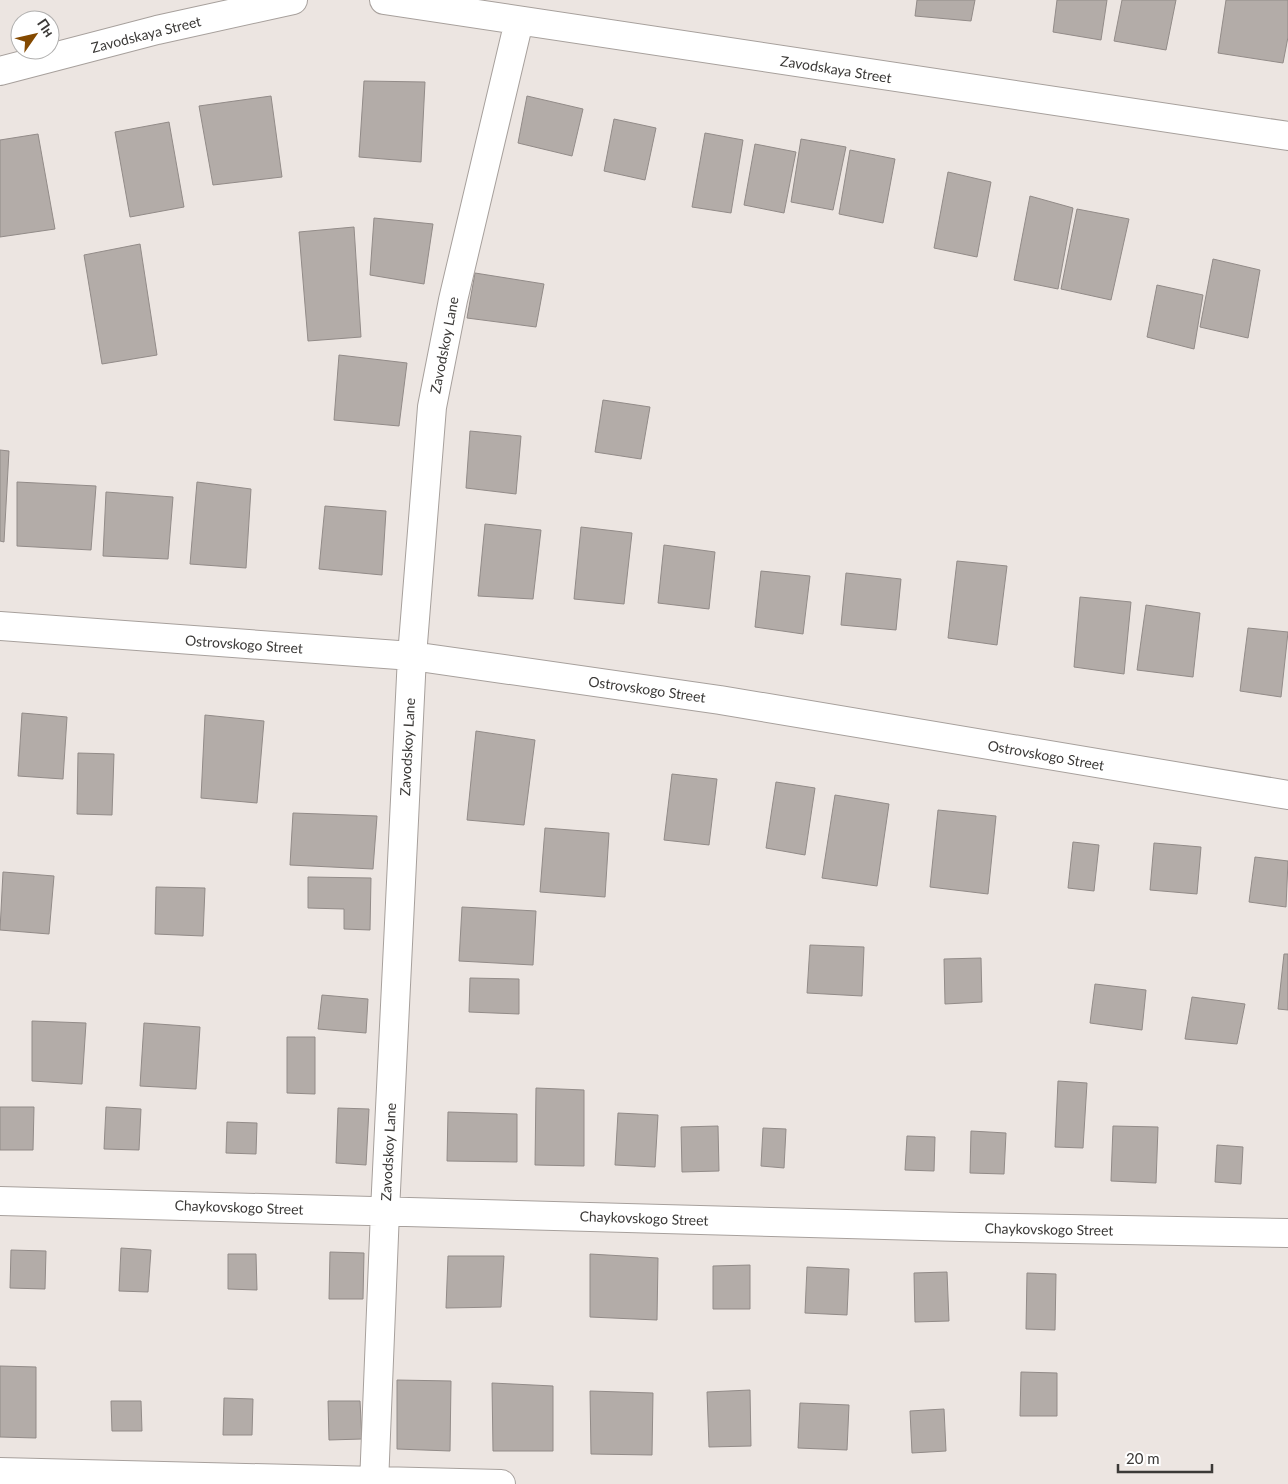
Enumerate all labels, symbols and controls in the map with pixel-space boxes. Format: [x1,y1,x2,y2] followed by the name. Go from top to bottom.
[10,10,60,60] north arrow
[89,12,203,56] street label: Zavodskaya Street
[34,15,58,40] text: Пн
[779,52,893,86] street label: Zavodskaya Street
[426,295,462,395] street label: Zavodskoy Lane
[185,631,303,657] street label: Ostrovskogo Street
[587,672,707,706] street label: Ostrovskogo Street
[396,697,418,797] street label: Zavodskoy Lane
[986,736,1106,774] street label: Ostrovskogo Street
[377,1102,399,1202] street label: Zavodskoy Lane
[174,1196,304,1218] street label: Chaykovskogo Street
[579,1207,709,1229] street label: Chaykovskogo Street
[984,1219,1114,1239] street label: Chaykovskogo Street
[1118,1442,1212,1474] scale bar
[1126,1449,1160,1467] text: 20 m

